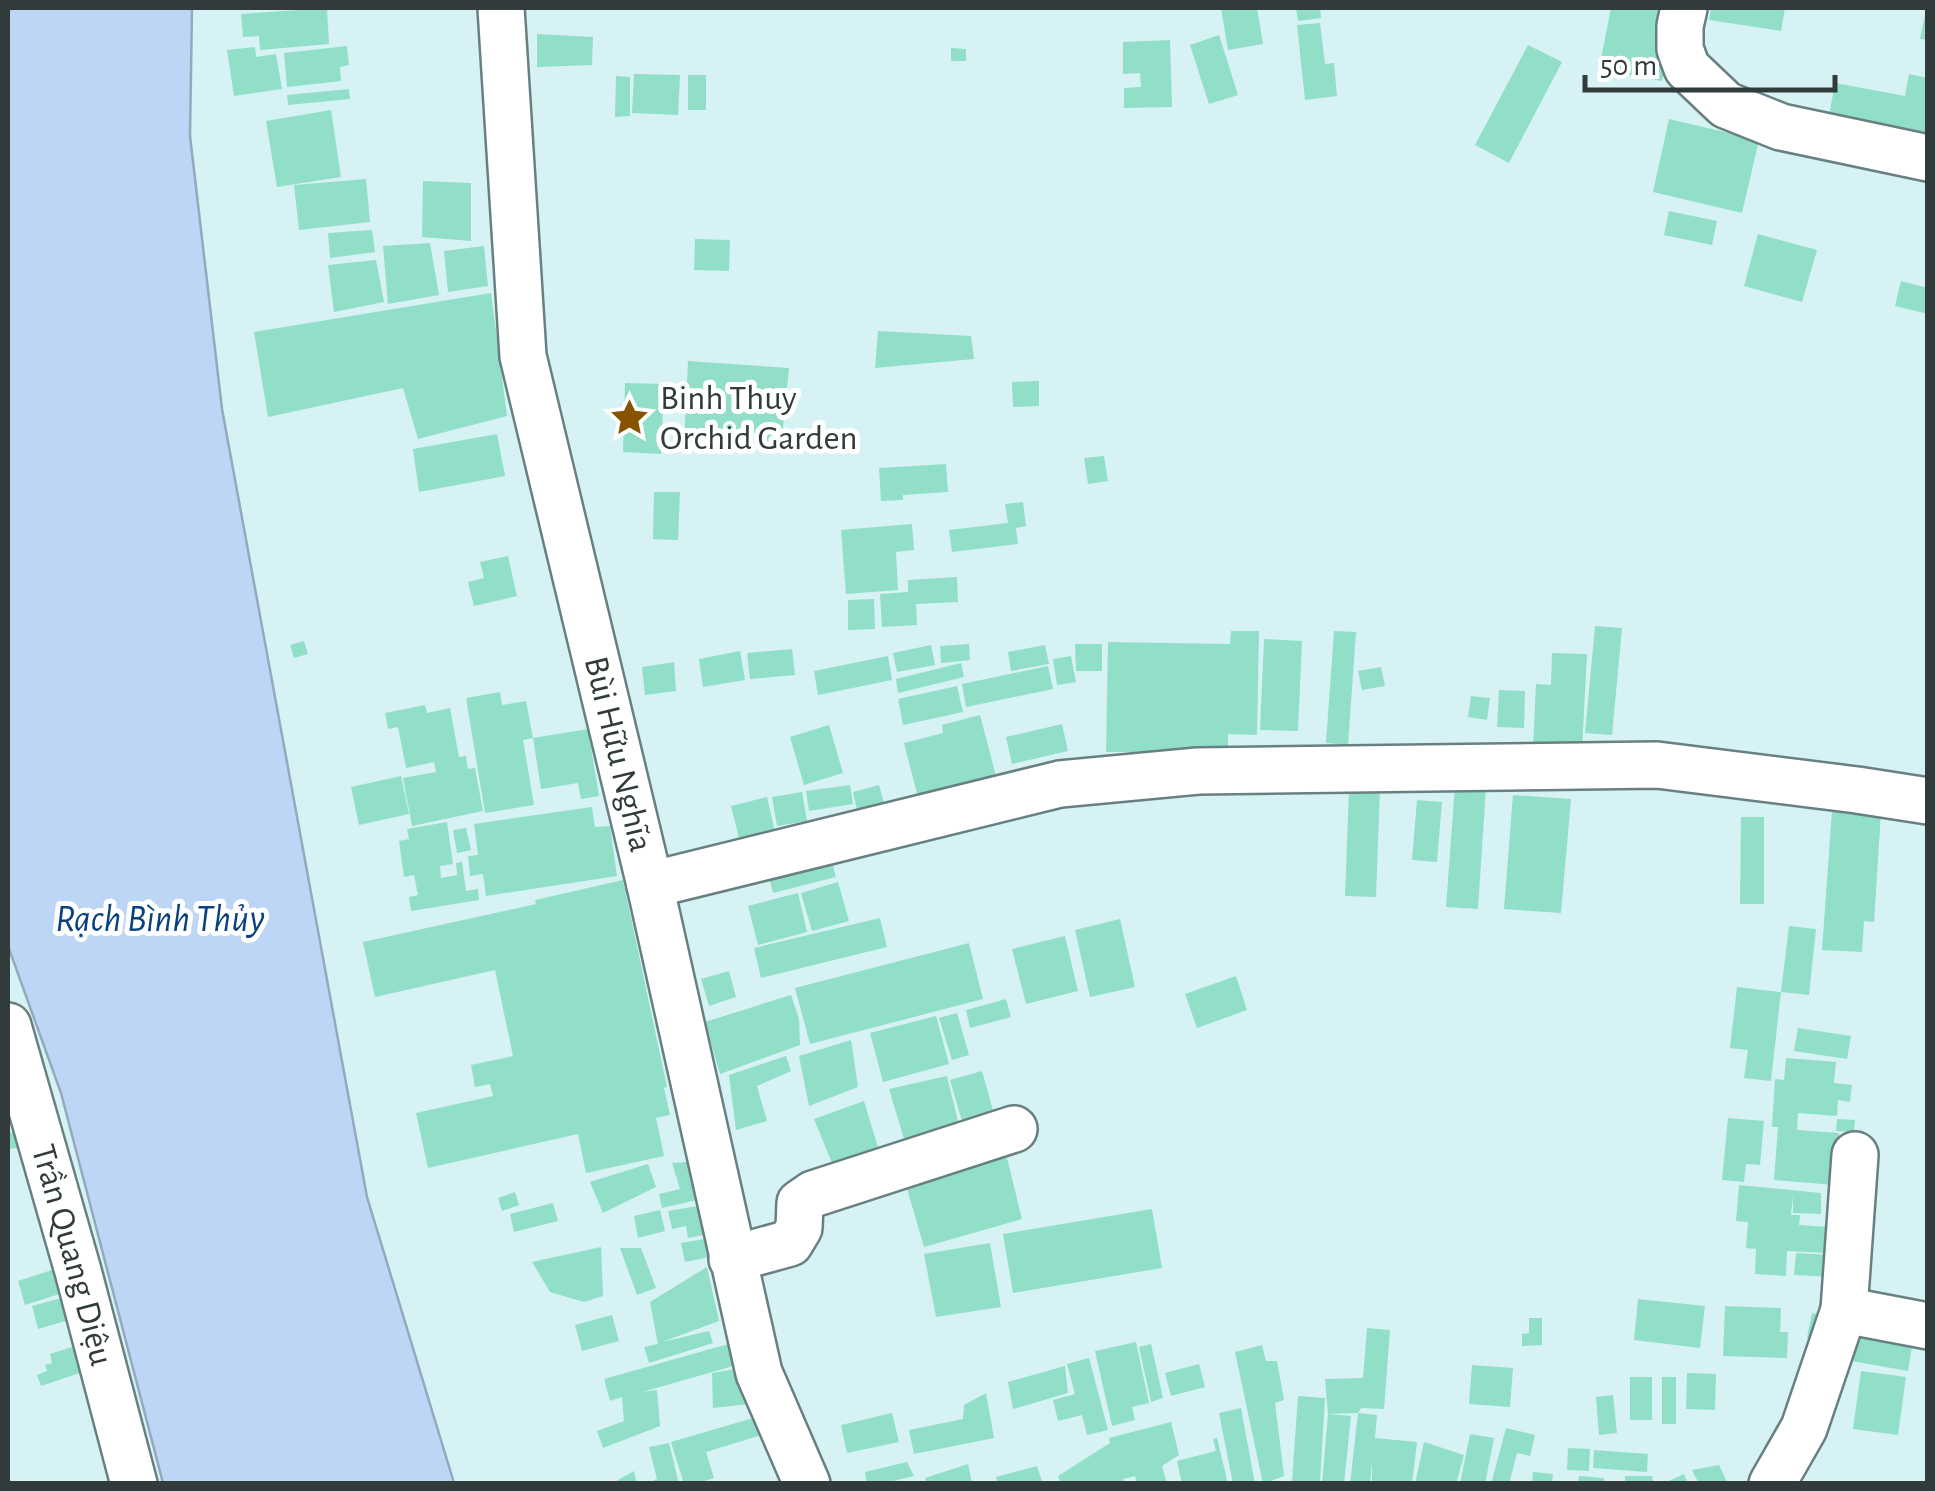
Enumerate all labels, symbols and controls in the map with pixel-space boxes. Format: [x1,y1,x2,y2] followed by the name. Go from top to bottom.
[1585,30,1835,92] scale bar
[1600,51,1657,81] text: 50 m
[660,381,858,456] place label: Binh Thuy Orchid Garden
[609,397,651,439] place icon: Binh Thuy Orchid Garden
[578,653,659,855] street label: Bùi Hữu Nghĩa
[55,901,265,939] water label: Rạch Bình Thủy
[25,1141,120,1369] street label: Trần Quang Diệu

